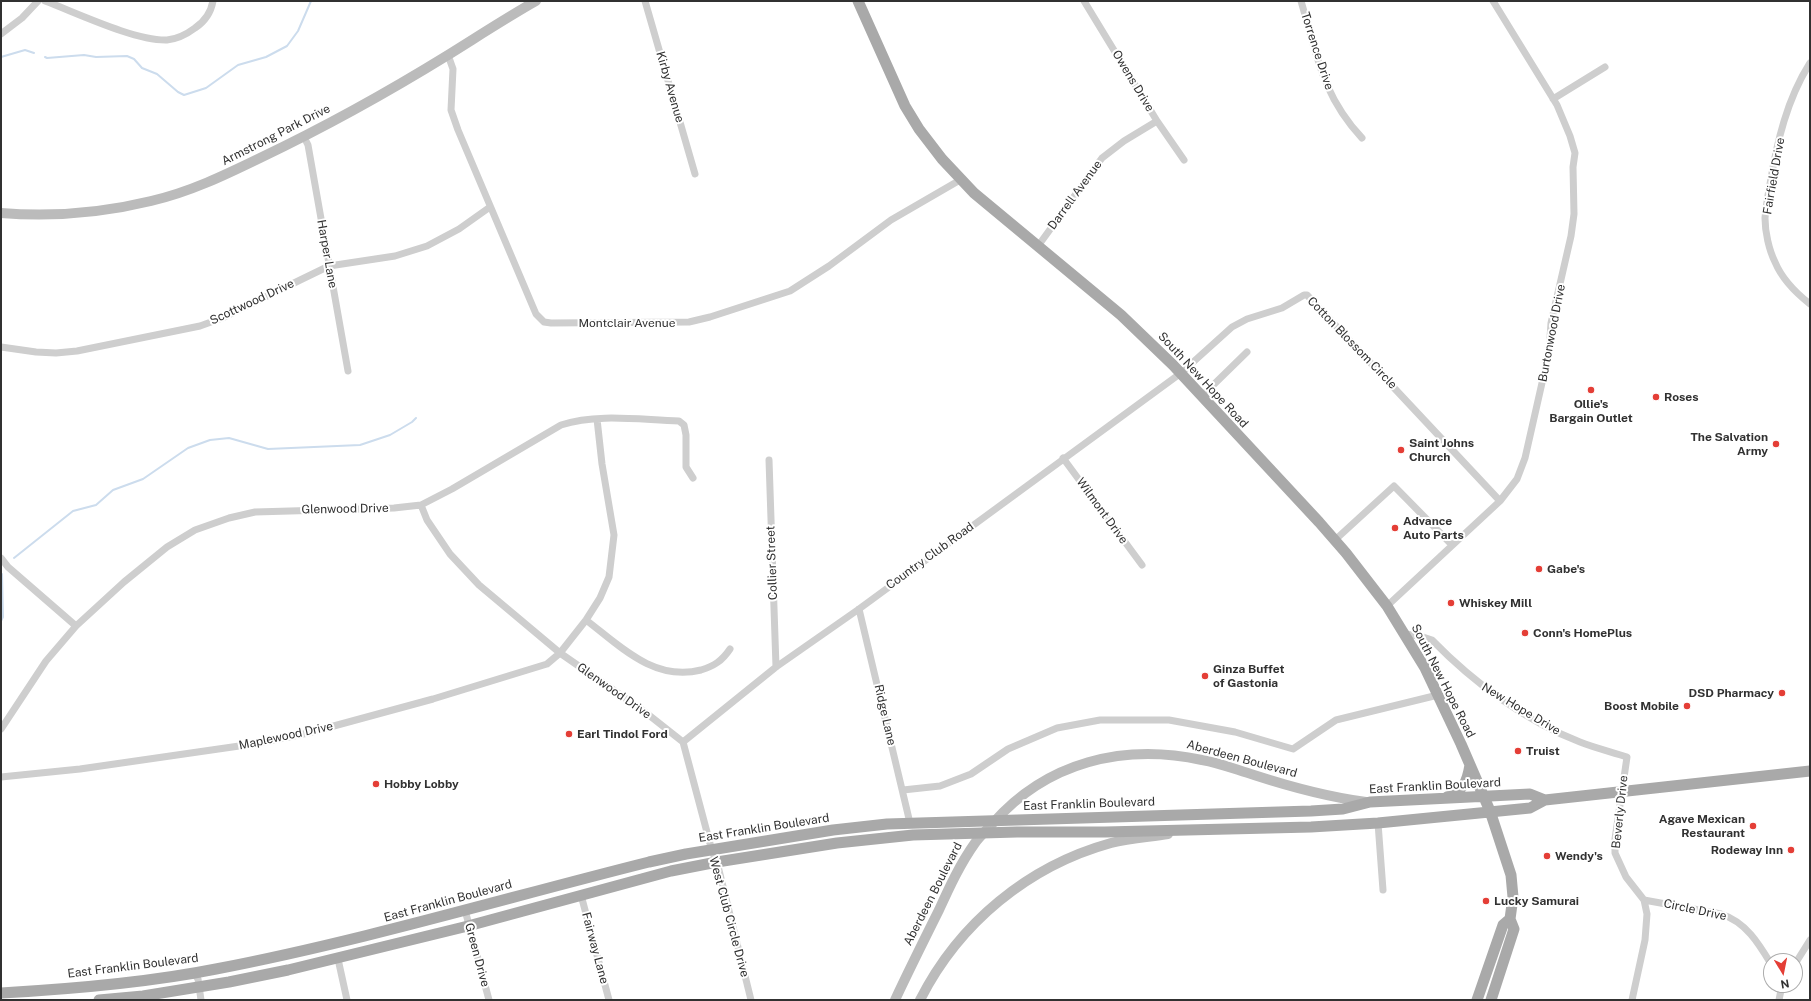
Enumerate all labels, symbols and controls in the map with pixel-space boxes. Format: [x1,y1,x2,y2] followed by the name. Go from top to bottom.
[1298,10,1336,92] street label: Torrence Drive
[1109,48,1157,114] street label: Owens Drive
[653,50,687,124] street label: Kirby Avenue
[219,101,333,169] street label: Armstrong Park Drive
[1760,136,1788,216] street label: Fairfield Drive
[1045,157,1105,233] street label: Darrell Avenue
[314,219,340,289] street label: Harper Lane
[208,276,296,328] street label: Scottwood Drive
[1535,283,1569,383] street label: Burtonwood Drive
[1304,294,1400,392] street label: Cotton Blossom Circle
[578,316,676,330] street label: Montclair Avenue
[1155,329,1251,431] street label: South New Hope Road
[1586,385,1596,395] marker: Ollie's Bargain Outlet
[1664,390,1699,404] place label: Roses
[1651,392,1661,402] marker: Roses
[1549,397,1633,425] place label: Ollie's Bargain Outlet
[1690,430,1768,458] place label: The Salvation Army
[1409,436,1474,464] place label: Saint Johns Church
[1771,439,1781,449] marker: The Salvation Army
[1396,445,1406,455] marker: Saint Johns Church
[1073,475,1131,547] street label: Wilmont Drive
[301,501,389,517] street label: Glenwood Drive
[1403,514,1464,542] place label: Advance Auto Parts
[883,519,977,593] street label: Country Club Road
[1390,523,1400,533] marker: Advance Auto Parts
[764,526,780,600] street label: Collier Street
[1547,562,1585,576] place label: Gabe's
[1534,564,1544,574] marker: Gabe's
[1459,596,1532,610] place label: Whiskey Mill
[1446,598,1456,608] marker: Whiskey Mill
[1408,622,1478,740] street label: South New Hope Road
[1533,626,1632,640] place label: Conn's HomePlus
[1520,628,1530,638] marker: Conn's HomePlus
[574,660,654,722] street label: Glenwood Drive
[1213,662,1284,690] place label: Ginza Buffet of Gastonia
[1200,671,1210,681] marker: Ginza Buffet of Gastonia
[1479,680,1563,738] street label: New Hope Drive
[871,683,899,747] street label: Ridge Lane
[1689,686,1774,700] place label: DSD Pharmacy
[1777,688,1787,698] marker: DSD Pharmacy
[1604,699,1679,713] place label: Boost Mobile
[1682,701,1692,711] marker: Boost Mobile
[238,719,334,753] street label: Maplewood Drive
[577,727,668,741] place label: Earl Tindol Ford
[564,729,574,739] marker: Earl Tindol Ford
[1185,737,1299,781] street label: Aberdeen Boulevard
[1526,744,1560,758] place label: Truist
[1513,746,1523,756] marker: Truist
[1369,775,1501,797] street label: East Franklin Boulevard
[1609,775,1631,849] street label: Beverly Drive
[384,777,459,791] place label: Hobby Lobby
[371,779,381,789] marker: Hobby Lobby
[1023,795,1155,813] street label: East Franklin Boulevard
[698,811,830,845] street label: East Franklin Boulevard
[1659,812,1745,840] place label: Agave Mexican Restaurant
[1748,821,1758,831] marker: Agave Mexican Restaurant
[901,840,965,948] street label: Aberdeen Boulevard
[1711,843,1783,857] place label: Rodeway Inn
[1786,845,1796,855] marker: Rodeway Inn
[1555,849,1603,863] place label: Wendy's
[1542,851,1552,861] marker: Wendy's
[706,855,752,979] street label: West Club Circle Drive
[382,877,514,925] street label: East Franklin Boulevard
[1494,894,1579,908] place label: Lucky Samurai
[1481,896,1491,906] marker: Lucky Samurai
[1662,896,1728,924] street label: Circle Drive
[579,911,611,985] street label: Fairway Lane
[462,921,492,989] street label: Green Drive
[67,951,199,981] street label: East Franklin Boulevard
[1763,953,1803,993] north arrow
[1780,977,1790,990] text: N

